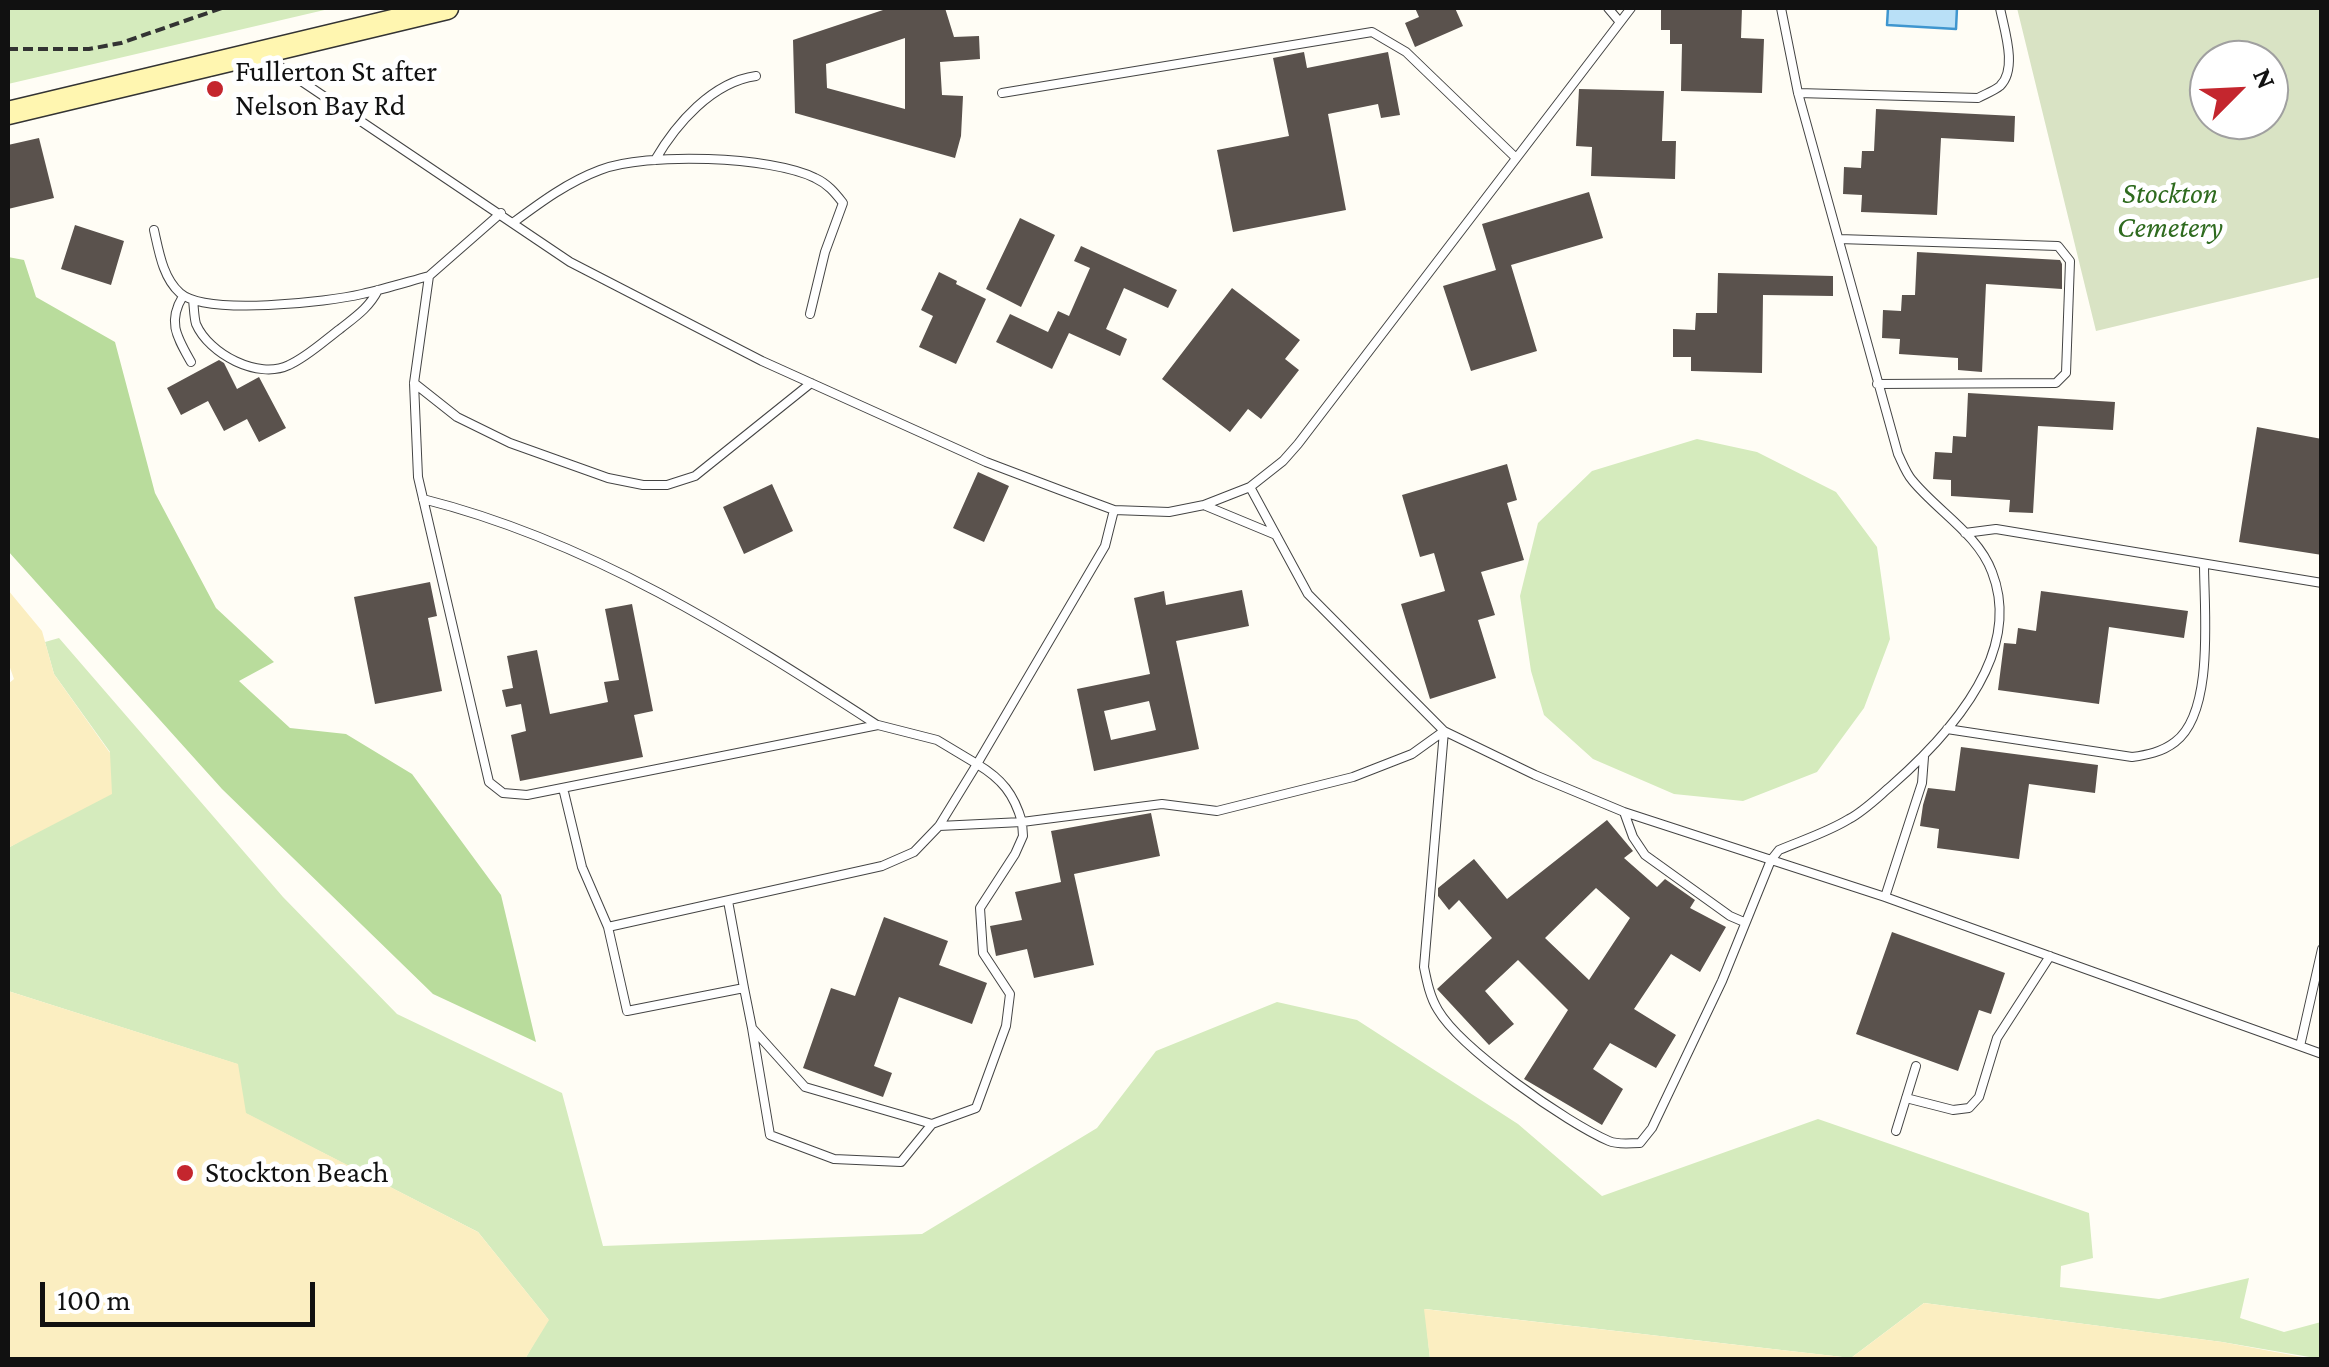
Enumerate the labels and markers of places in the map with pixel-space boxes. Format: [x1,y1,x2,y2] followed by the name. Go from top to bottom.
[235,54,437,124] place label: Fullerton St after Nelson Bay Rd
[204,78,226,100] marker: Fullerton St after Nelson Bay Rd
[205,1155,389,1191] place label: Stockton Beach
[174,1162,196,1184] marker: Stockton Beach

